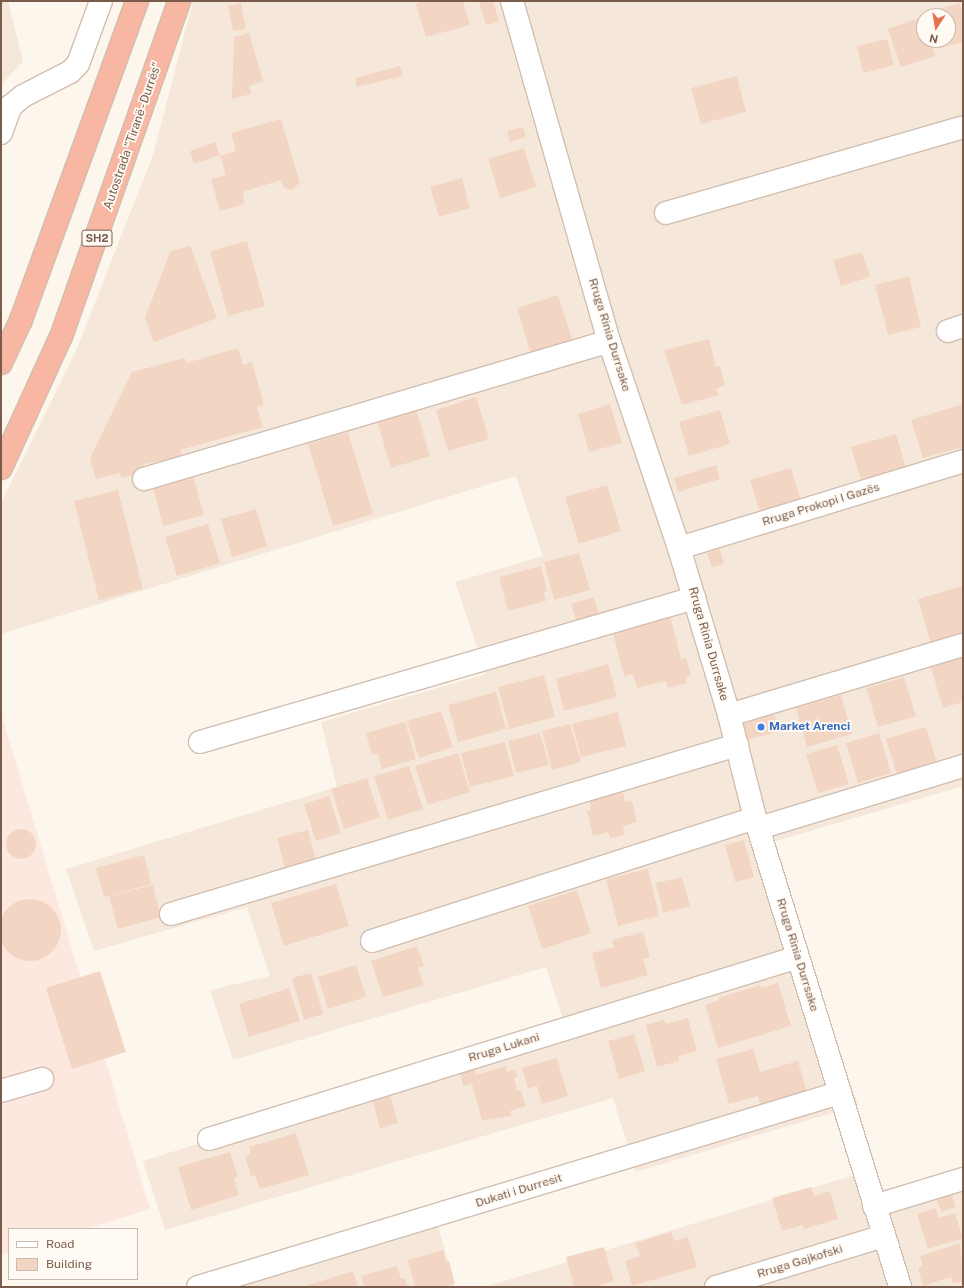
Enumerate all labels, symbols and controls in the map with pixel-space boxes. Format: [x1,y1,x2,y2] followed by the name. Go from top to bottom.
[916,8,956,48] north arrow
[928,32,939,46] text: N
[100,59,166,213] street label: Autostrada "Tiranë - Durrës"
[81,229,113,247] road number: SH2
[585,277,633,393] street label: Rruga Rinia Durrsake
[761,480,881,530] street label: Rruga Prokopi I Gazës
[685,585,731,703] street label: Rruga Rinia Durrsake
[769,720,850,734] place label: Market Arenci
[756,722,766,732] marker: Market Arenci
[773,897,821,1013] street label: Rruga Rinia Durrsake
[467,1030,541,1066] street label: Rruga Lukani
[474,1171,564,1211] street label: Dukati i Durresit
[8,1228,138,1280] legend
[46,1237,74,1251] text: Road
[756,1242,844,1282] street label: Rruga Gajkofski
[46,1257,92,1271] text: Building

